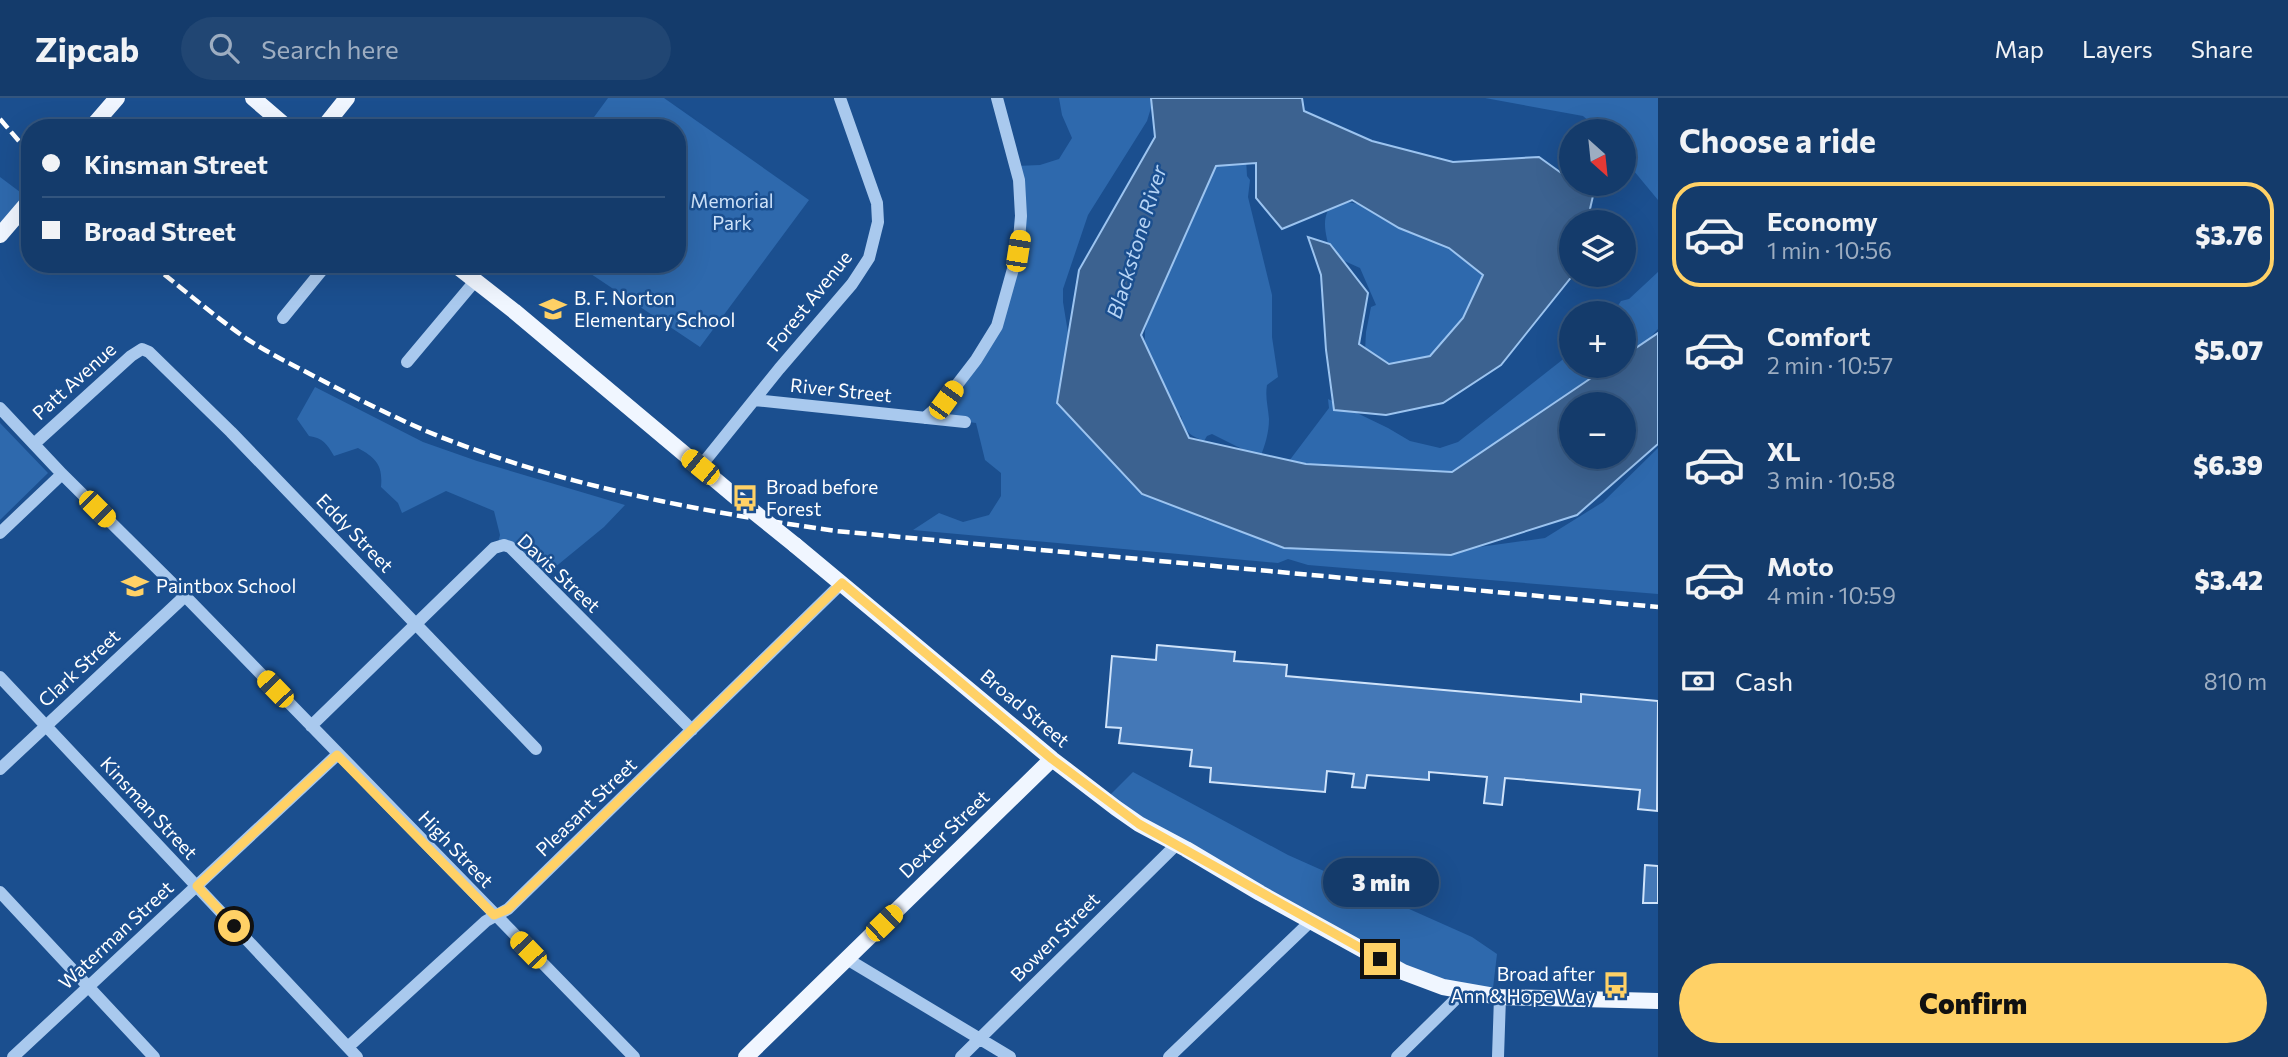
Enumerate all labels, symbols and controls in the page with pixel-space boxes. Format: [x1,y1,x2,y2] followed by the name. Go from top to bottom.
[181,17,671,80] search box
[35,28,139,69] text: Zipcab
[205,29,243,67] icon: search
[261,33,399,64] text: Search here
[1995,34,2044,63] text: Map
[2082,34,2153,63] text: Layers
[2191,34,2253,63] text: Share
[1559,119,1636,196] north arrow
[1559,119,1636,469] map controls
[1679,120,1876,160] text: Choose a ride
[84,148,268,179] text: Kinsman Street
[1100,161,1171,321] water label: Blackstone River
[690,189,774,234] park label: Memorial Park
[1683,203,1746,266] icon: car
[1767,205,1878,236] text: Economy
[1559,210,1636,287] button: layers
[84,215,236,246] text: Broad Street
[2195,219,2263,250] text: $3.76
[1005,229,1032,273] car
[1767,236,1892,264] text: 1 min · 10:56
[761,246,856,356] street label: Forest Avenue
[574,286,735,331] place label: B. F. Norton Elementary School
[538,294,568,324] school or university icon: B. F. Norton Elementary School
[1559,301,1636,378] button: +
[1683,318,1746,381] icon: car
[1767,320,1870,351] text: Comfort
[2194,334,2263,365] text: $5.07
[27,337,120,424] street label: Patt Avenue
[1767,351,1893,379] text: 2 min · 10:57
[789,373,893,406] street label: River Street
[926,377,967,423] car
[1559,392,1636,469] button: −
[1683,433,1746,496] icon: car
[1767,435,1801,466] text: XL
[678,446,723,488] car
[2193,449,2263,480] text: $6.39
[1767,466,1895,494] text: 3 min · 10:58
[766,475,878,520] place label: Broad before Forest
[730,483,760,513] bus stop icon: Broad before Forest
[75,487,120,531] car
[312,489,399,577] street label: Eddy Street
[513,529,605,617] street label: Davis Street
[1683,548,1746,611] icon: car
[1767,550,1834,581] text: Moto
[2195,564,2263,595] text: $3.42
[120,571,150,601] school or university icon: Paintbox School
[156,574,296,597] place label: Paintbox School
[1767,581,1896,609] text: 4 min · 10:59
[33,624,124,711] street label: Clark Street
[1679,662,1717,700] icon: cash
[976,664,1075,752] street label: Broad Street
[1735,665,1793,696] text: Cash
[253,667,298,711] car
[2204,667,2267,695] text: 810 m
[96,752,203,864] street label: Kinsman Street
[530,753,641,861] street label: Pleasant Street
[894,785,994,882] street label: Dexter Street
[414,806,499,892] street label: High Street
[1322,858,1438,906] callout: 3 min
[1352,868,1410,896] text: 3 min
[54,876,178,994] street label: Waterman Street
[1005,887,1104,986] street label: Bowen Street
[862,901,907,945] car
[218,910,250,942] route start
[506,928,551,972] car
[1364,943,1396,975] route end
[1450,962,1595,1007] place label: Broad after Ann & Hope Way
[1679,963,2267,1043] button: Confirm
[1601,970,1631,1000] bus stop icon: Broad after Ann & Hope Way

